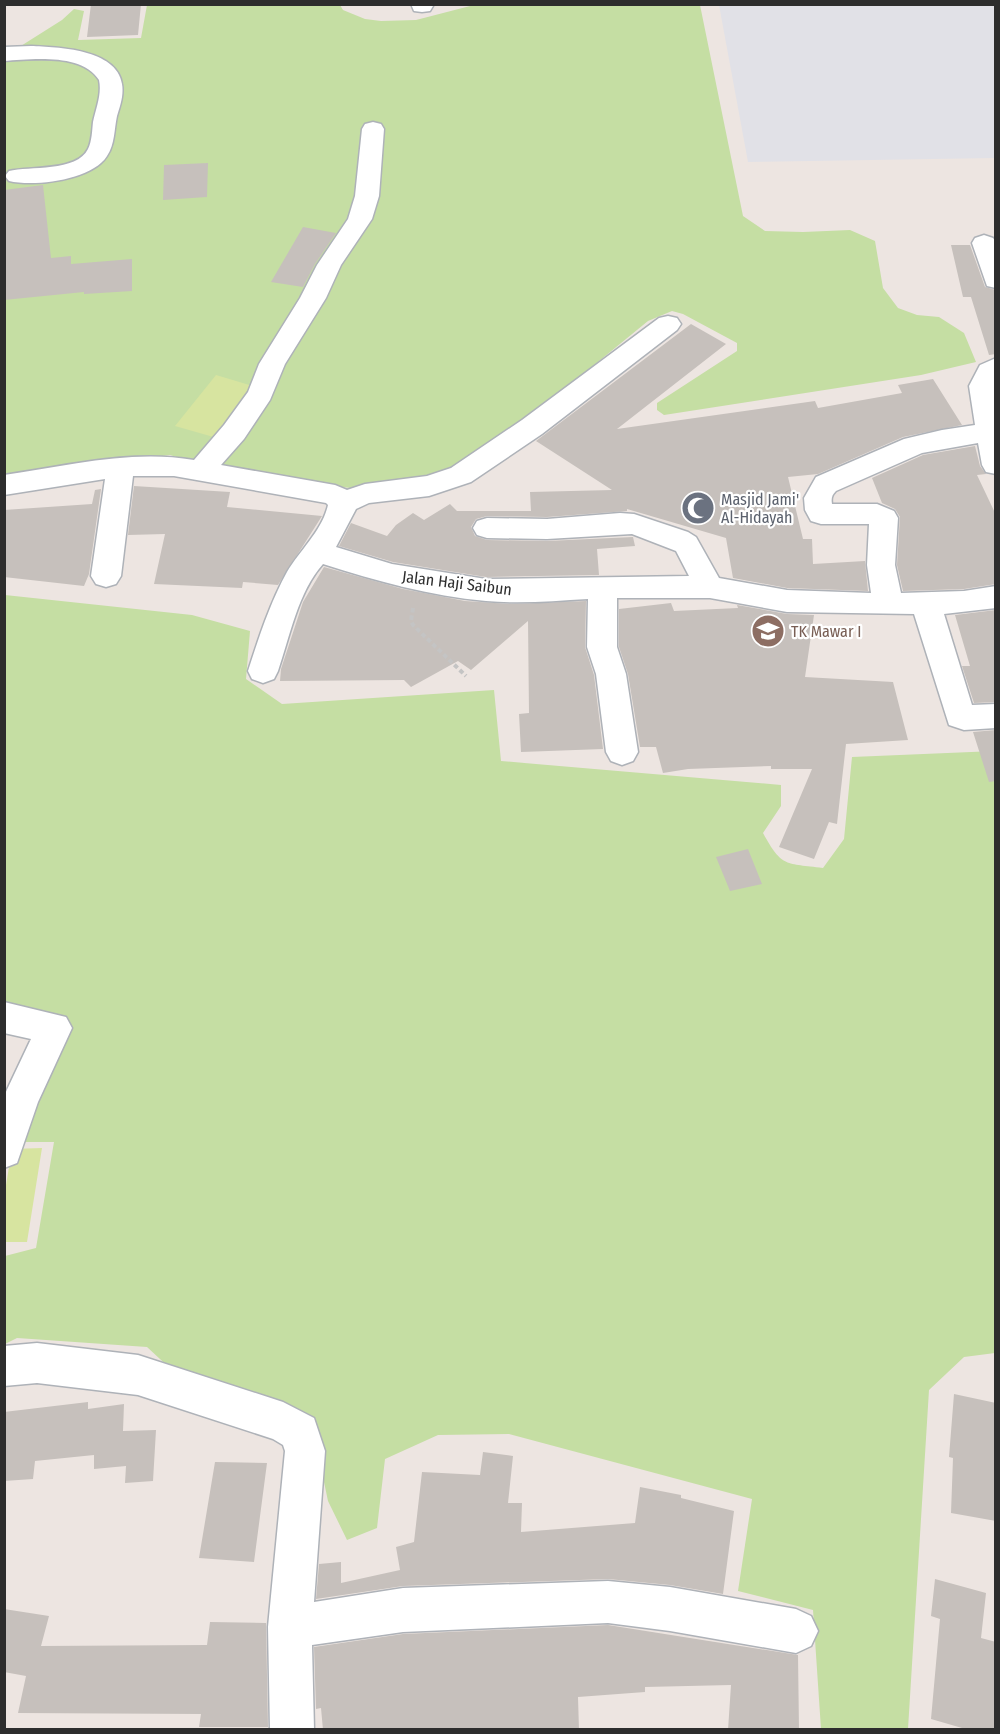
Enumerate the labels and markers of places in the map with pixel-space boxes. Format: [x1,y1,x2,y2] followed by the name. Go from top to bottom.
[680,490,716,526] mosque icon: Masjid Jami' Al-Hidayah
[721,490,799,527] place label: Masjid Jami' Al-Hidayah
[750,613,786,649] school or university icon: TK Mawar I
[791,622,861,641] place label: TK Mawar I

